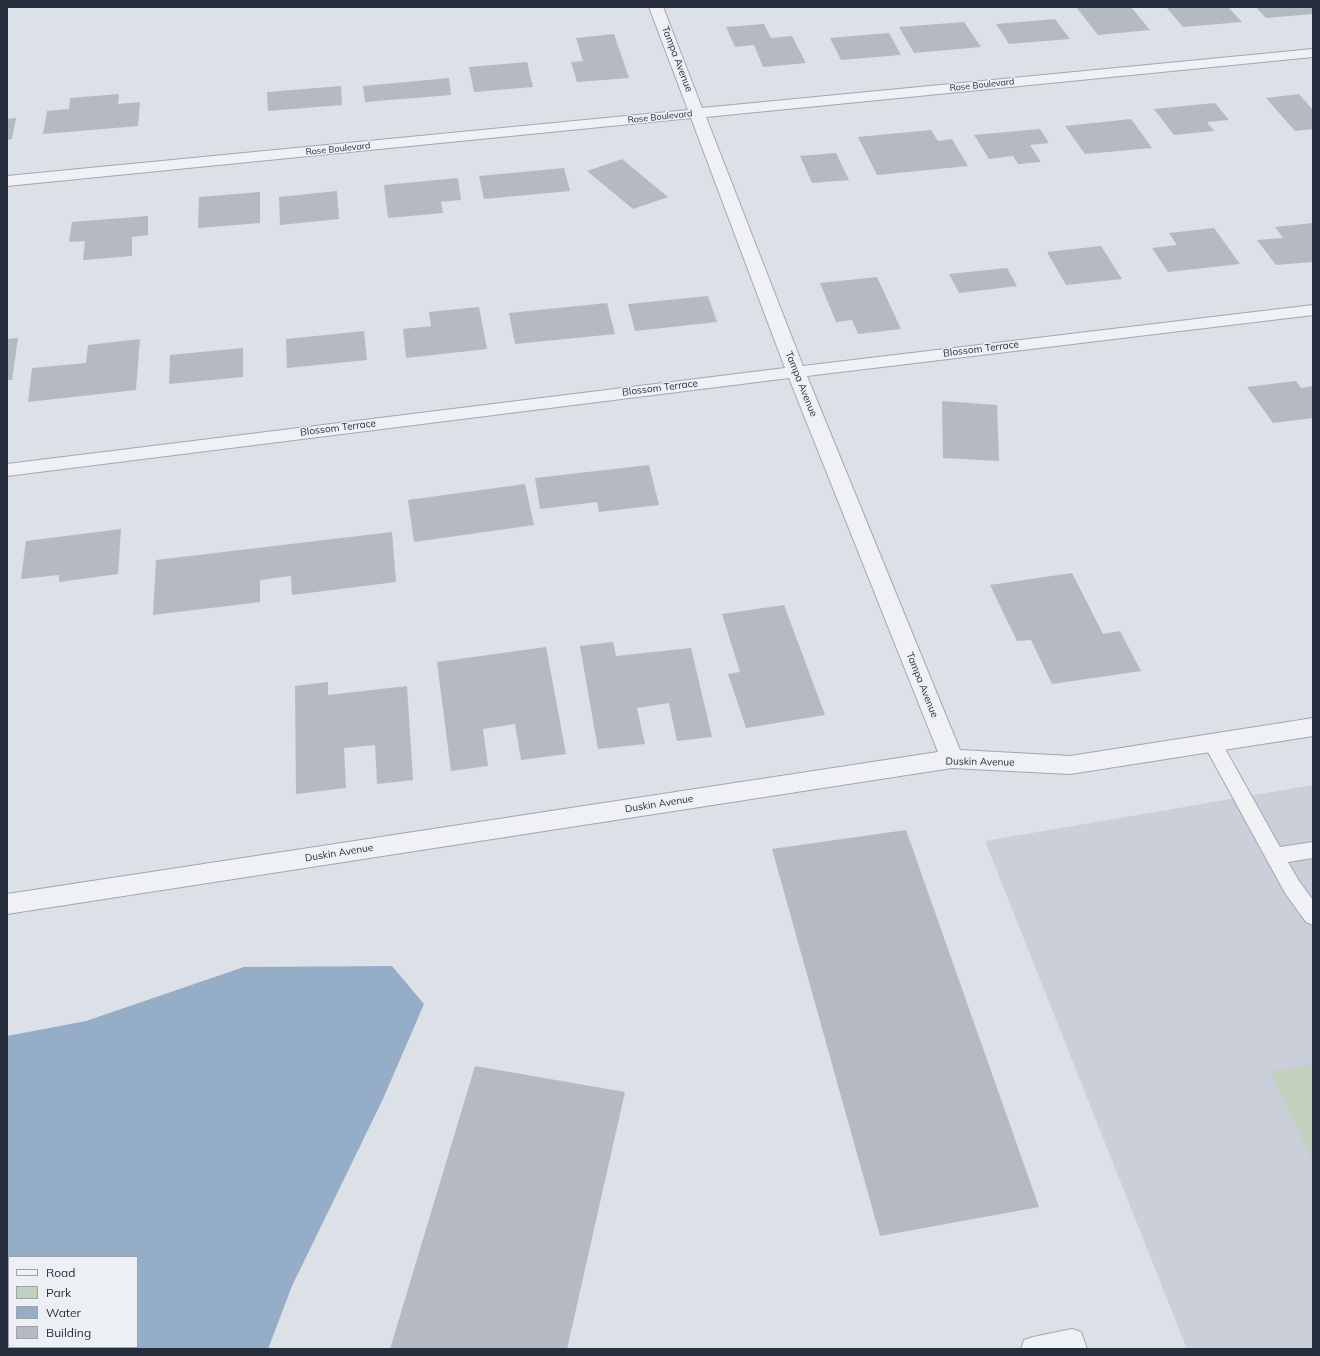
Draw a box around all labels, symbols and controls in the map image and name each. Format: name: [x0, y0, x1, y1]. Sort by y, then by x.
street label: Tampa Avenue: [659, 24, 695, 94]
street label: Rose Boulevard: [949, 76, 1015, 94]
street label: Rose Boulevard: [627, 108, 693, 126]
street label: Rose Boulevard: [305, 140, 371, 158]
street label: Blossom Terrace: [942, 338, 1020, 360]
street label: Tampa Avenue: [782, 350, 820, 418]
street label: Blossom Terrace: [621, 377, 699, 399]
street label: Blossom Terrace: [299, 417, 377, 439]
street label: Tampa Avenue: [903, 651, 941, 719]
street label: Duskin Avenue: [945, 755, 1015, 769]
street label: Duskin Avenue: [624, 793, 694, 815]
street label: Duskin Avenue: [304, 842, 374, 864]
legend: [8, 1256, 138, 1348]
text: Road: [46, 1265, 75, 1280]
text: Park: [46, 1285, 71, 1300]
text: Water: [46, 1305, 81, 1320]
text: Building: [46, 1325, 91, 1340]

